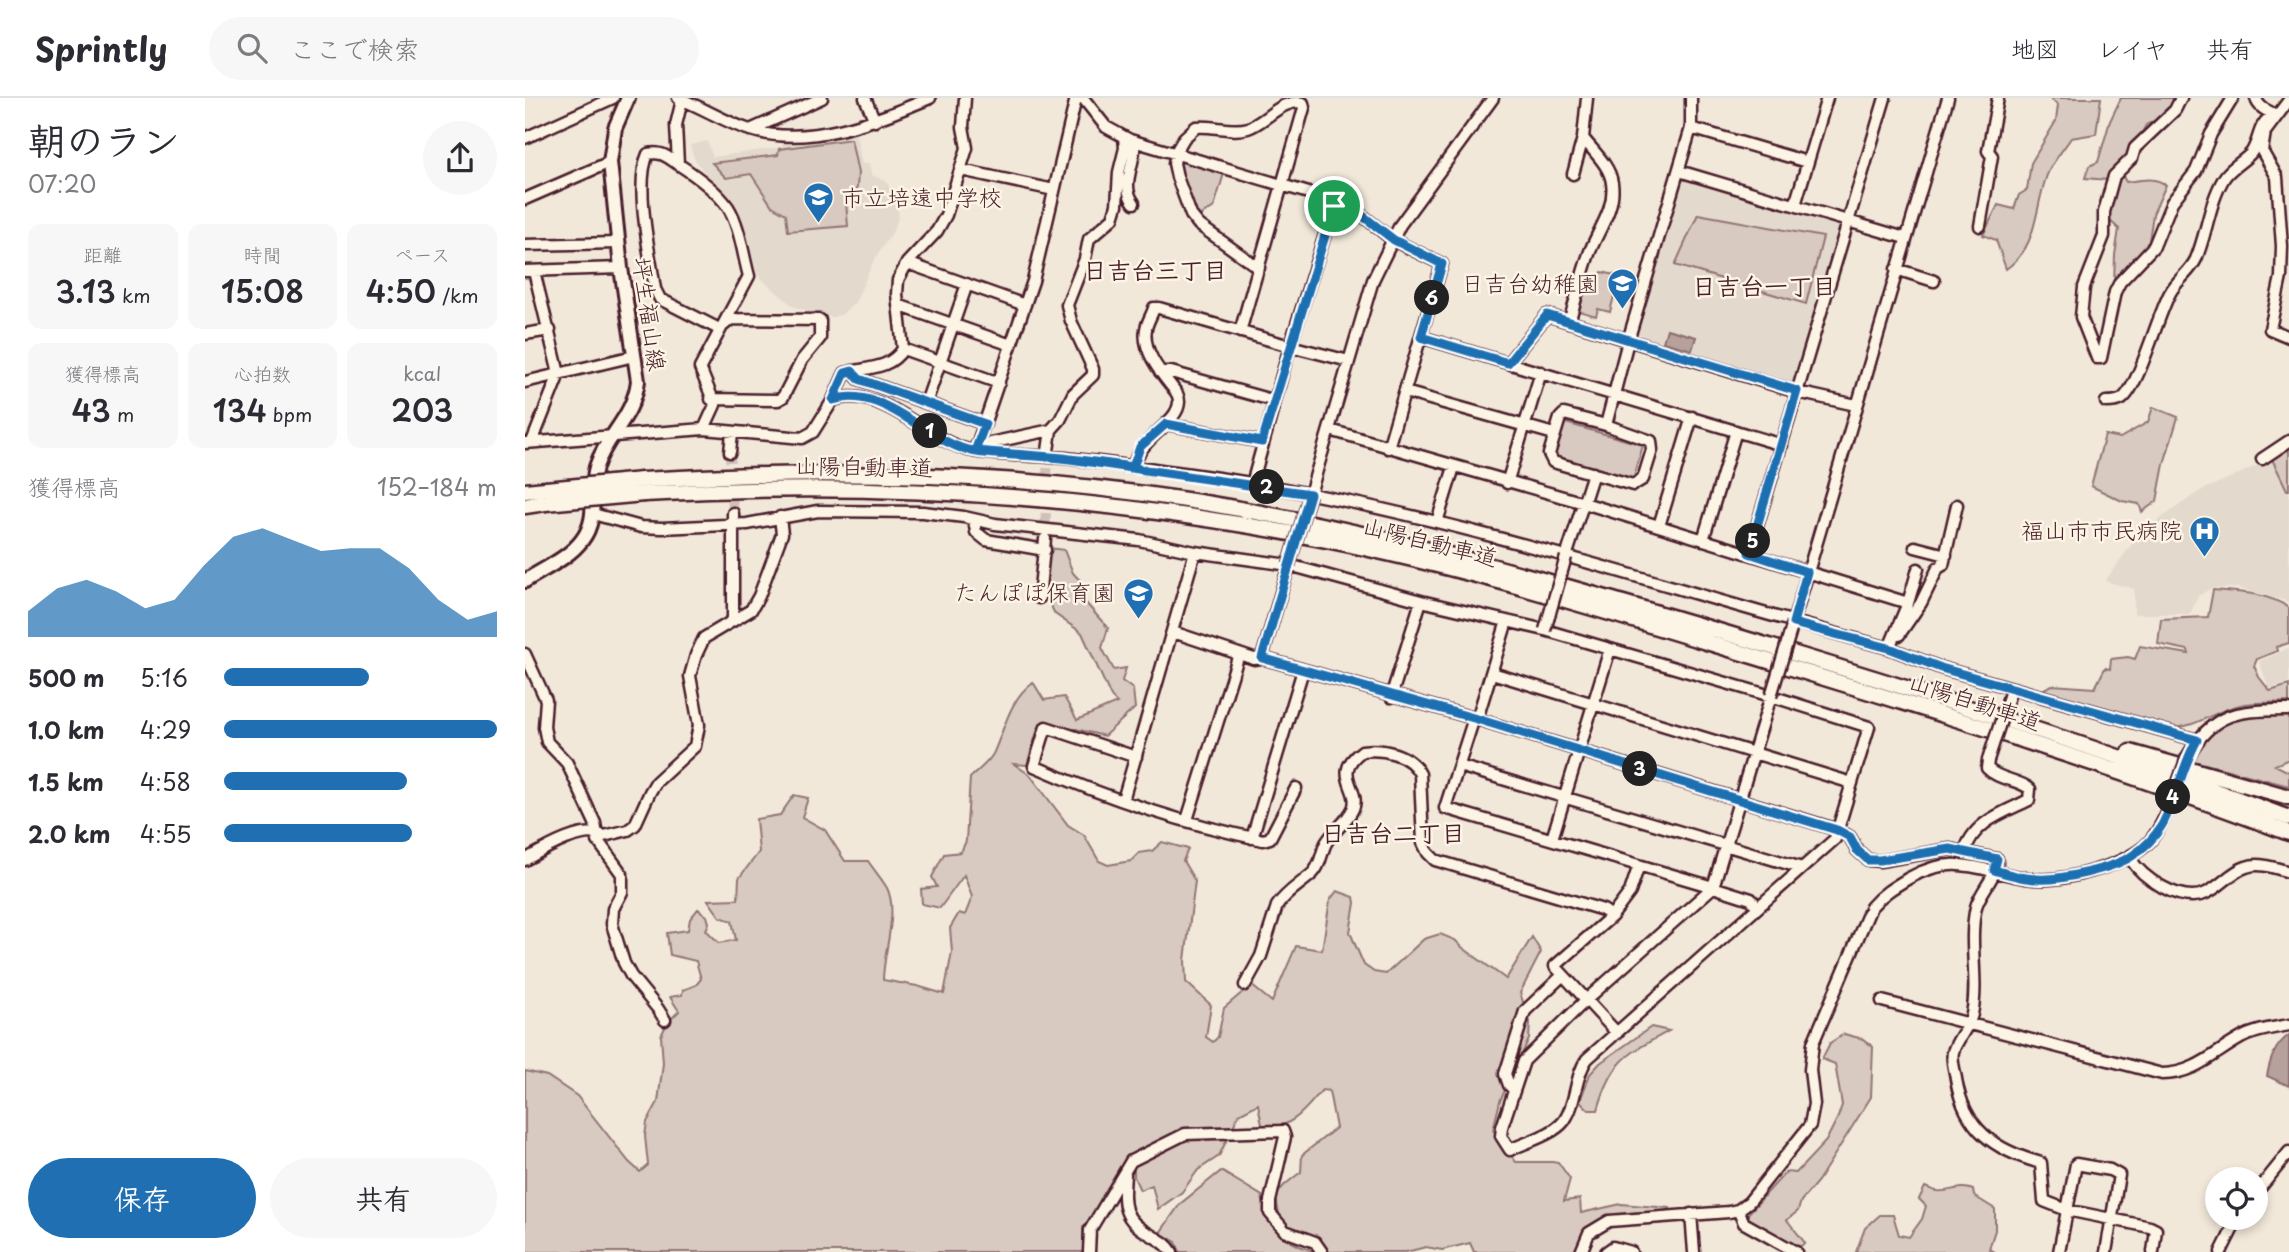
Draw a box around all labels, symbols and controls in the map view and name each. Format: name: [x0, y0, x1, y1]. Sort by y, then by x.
search box: [209, 17, 699, 80]
text: Sprintly: [35, 23, 167, 73]
icon: search: [233, 29, 271, 67]
text: ここで検索: [289, 29, 419, 68]
text: 地図: [2011, 30, 2059, 66]
text: レイヤ: [2097, 30, 2168, 66]
text: 共有: [2206, 30, 2254, 66]
text: 朝のラン: [28, 111, 180, 168]
button: share: [423, 121, 497, 195]
text: 07:20: [28, 166, 96, 201]
pin: [1304, 176, 1364, 236]
place label: 市立培遠中学校: [841, 179, 1002, 214]
school or university icon: 市立培遠中学校: [801, 181, 835, 225]
icon: arrive: [1315, 187, 1353, 225]
text: 距離: [84, 240, 122, 268]
text: 時間: [243, 240, 282, 268]
text: ペース: [394, 240, 450, 268]
district label: 日吉台三丁目: [1083, 251, 1227, 287]
street label: 坪生福山線: [625, 254, 676, 373]
place label: 日吉台幼稚園: [1461, 265, 1599, 300]
school or university icon: 日吉台幼稚園: [1605, 267, 1639, 311]
district label: 日吉台一丁目: [1692, 267, 1836, 303]
text: 3.13: [55, 268, 116, 313]
text: 15:08: [221, 268, 304, 313]
text: 4:50: [366, 268, 436, 313]
pin: 6: [1415, 280, 1450, 316]
text: km: [116, 281, 151, 309]
text: /km: [436, 281, 479, 309]
text: 6: [1425, 283, 1438, 311]
text: 獲得標高: [65, 359, 141, 387]
text: 心拍数: [234, 359, 291, 387]
text: kcal: [403, 359, 441, 387]
text: 43: [71, 387, 111, 432]
text: 134: [213, 387, 267, 432]
text: 203: [391, 387, 453, 432]
text: m: [111, 400, 134, 428]
text: bpm: [267, 400, 312, 428]
pin: 1: [913, 414, 947, 448]
text: 1: [925, 416, 934, 444]
street label: 山陽自動車道: [795, 447, 933, 484]
text: 獲得標高: [28, 469, 120, 504]
text: 152–184 m: [377, 469, 497, 504]
pin: 2: [1249, 470, 1285, 504]
text: 2: [1260, 472, 1273, 500]
street label: 山陽自動車道: [1359, 507, 1502, 574]
place label: 福山市市民病院: [2021, 512, 2182, 547]
hospital icon: 福山市市民病院: [2188, 514, 2222, 558]
pin: 5: [1735, 524, 1771, 558]
text: 5: [1746, 526, 1759, 554]
place label: たんぽぽ保育園: [954, 574, 1115, 609]
school or university icon: たんぽぽ保育園: [1121, 576, 1155, 620]
text: 500 m: [28, 660, 105, 695]
text: 5:16: [140, 660, 188, 695]
street label: 山陽自動車道: [1904, 663, 2046, 739]
text: 1.0 km: [28, 712, 105, 747]
text: 4:29: [140, 712, 191, 747]
pin: 3: [1623, 752, 1657, 786]
text: 3: [1633, 754, 1646, 782]
text: 1.5 km: [28, 764, 104, 799]
text: 4:58: [140, 764, 191, 799]
pin: 4: [2155, 780, 2191, 814]
text: 4: [2166, 782, 2179, 810]
district label: 日吉台二丁目: [1321, 814, 1465, 850]
text: 2.0 km: [28, 816, 110, 851]
text: 4:55: [140, 816, 191, 851]
button: 保存: [28, 1158, 256, 1238]
button: 共有: [270, 1158, 497, 1238]
map controls: [2205, 1167, 2268, 1230]
button: locate: [2205, 1167, 2268, 1230]

